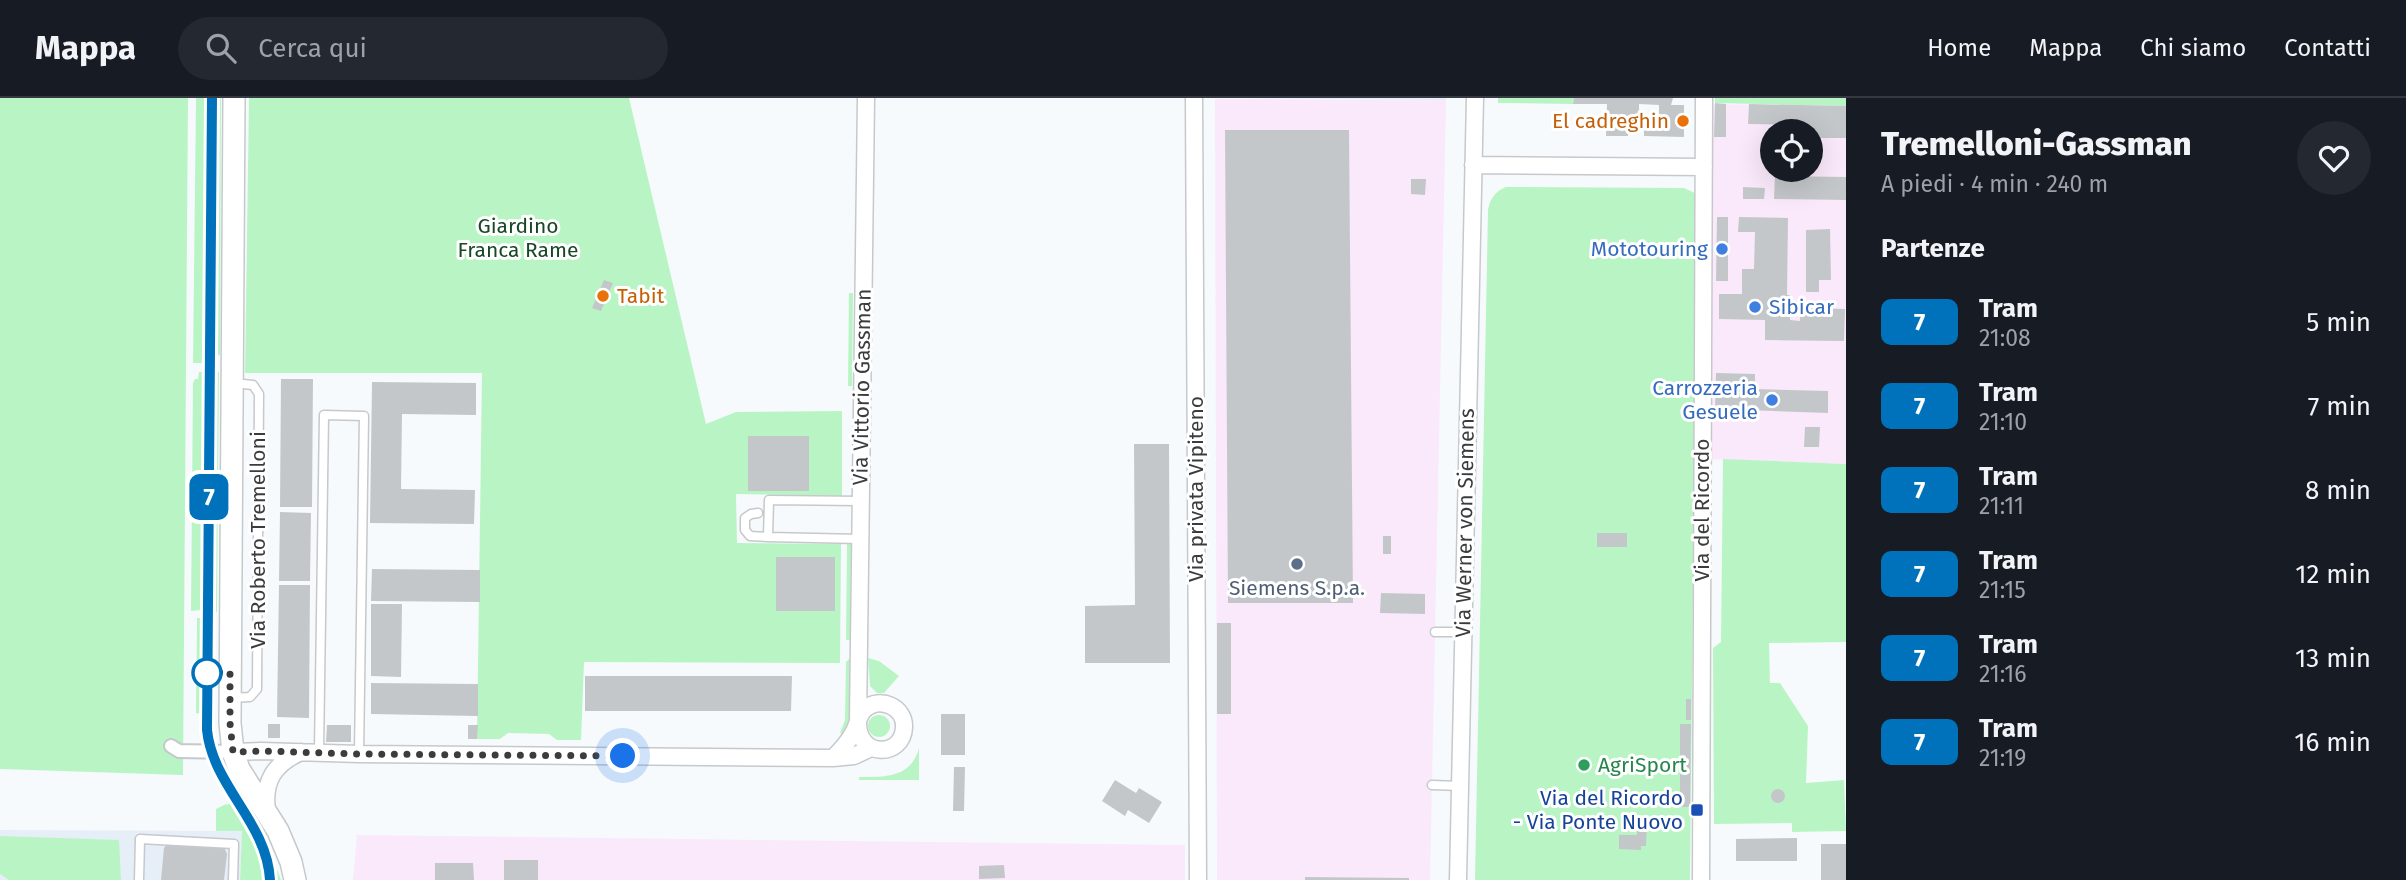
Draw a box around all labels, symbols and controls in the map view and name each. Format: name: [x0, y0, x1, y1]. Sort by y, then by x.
search box: [178, 17, 668, 80]
text: Mappa: [35, 28, 136, 68]
icon: search: [202, 29, 240, 67]
text: Cerca qui: [258, 33, 367, 64]
text: Home: [1927, 34, 1991, 62]
text: Mappa: [2029, 34, 2102, 62]
text: Chi siamo: [2140, 34, 2246, 62]
text: Contatti: [2284, 34, 2371, 62]
place label: El cadreghin: [1552, 108, 1669, 134]
marker: El cadreghin: [1675, 113, 1691, 129]
map controls: [1760, 119, 1823, 182]
button: locate: [1760, 119, 1823, 182]
button: heart: [2297, 121, 2371, 195]
text: Tremelloni-Gassman: [1881, 124, 2192, 164]
text: A piedi · 4 min · 240 m: [1881, 170, 2108, 198]
park label: Giardino Franca Rame: [458, 213, 578, 263]
text: Partenze: [1881, 233, 1985, 264]
place label: Mototouring: [1591, 236, 1708, 262]
marker: Mototouring: [1714, 241, 1730, 257]
place label: Tabit: [617, 283, 665, 309]
marker: Tabit: [595, 288, 611, 304]
street label: Via Vittorio Gassman: [847, 288, 877, 486]
text: Tram: [1979, 293, 2038, 324]
place label: Sibicar: [1769, 294, 1834, 320]
marker: Sibicar: [1747, 299, 1763, 315]
text: 5 min: [2306, 307, 2371, 338]
text: 7: [1914, 308, 1925, 336]
text: 21:08: [1979, 324, 2031, 352]
place label: Carrozzeria Gesuele: [1652, 375, 1758, 425]
text: Tram: [1979, 377, 2038, 408]
text: 7 min: [2308, 391, 2371, 422]
marker: Carrozzeria Gesuele: [1764, 392, 1780, 408]
text: 7: [1914, 392, 1925, 420]
street label: Via privata Vipiteno: [1183, 396, 1209, 582]
street label: Via Werner von Siemens: [1450, 408, 1480, 638]
text: 21:10: [1979, 408, 2027, 436]
street label: Via Roberto Tremelloni: [245, 431, 271, 649]
street label: Via del Ricordo: [1689, 438, 1715, 582]
text: Tram: [1979, 461, 2038, 492]
line badge: 7: [186, 474, 232, 520]
text: 8 min: [2305, 475, 2371, 506]
text: 7: [1914, 476, 1925, 504]
text: 7: [203, 483, 215, 511]
text: 21:11: [1979, 492, 2024, 520]
text: Tram: [1979, 545, 2038, 576]
marker: Siemens S.p.a.: [1289, 556, 1305, 572]
text: 12 min: [2295, 559, 2371, 590]
text: 7: [1914, 560, 1925, 588]
place label: Siemens S.p.a.: [1229, 575, 1365, 601]
text: 21:15: [1979, 576, 2026, 604]
text: Tram: [1979, 629, 2038, 660]
text: 13 min: [2295, 643, 2371, 674]
text: 7: [1914, 644, 1925, 672]
unlabelled marker: [192, 658, 222, 688]
text: 21:16: [1979, 660, 2027, 688]
text: Tram: [1979, 713, 2038, 744]
text: 16 min: [2294, 727, 2371, 758]
text: 7: [1914, 728, 1925, 756]
your location: [605, 738, 640, 773]
text: 21:19: [1979, 744, 2026, 772]
place label: AgriSport: [1598, 752, 1687, 778]
marker: AgriSport: [1576, 757, 1592, 773]
place label: Via del Ricordo - Via Ponte Nuovo: [1513, 785, 1683, 835]
marker: Via del Ricordo - Via Ponte Nuovo: [1689, 802, 1705, 818]

